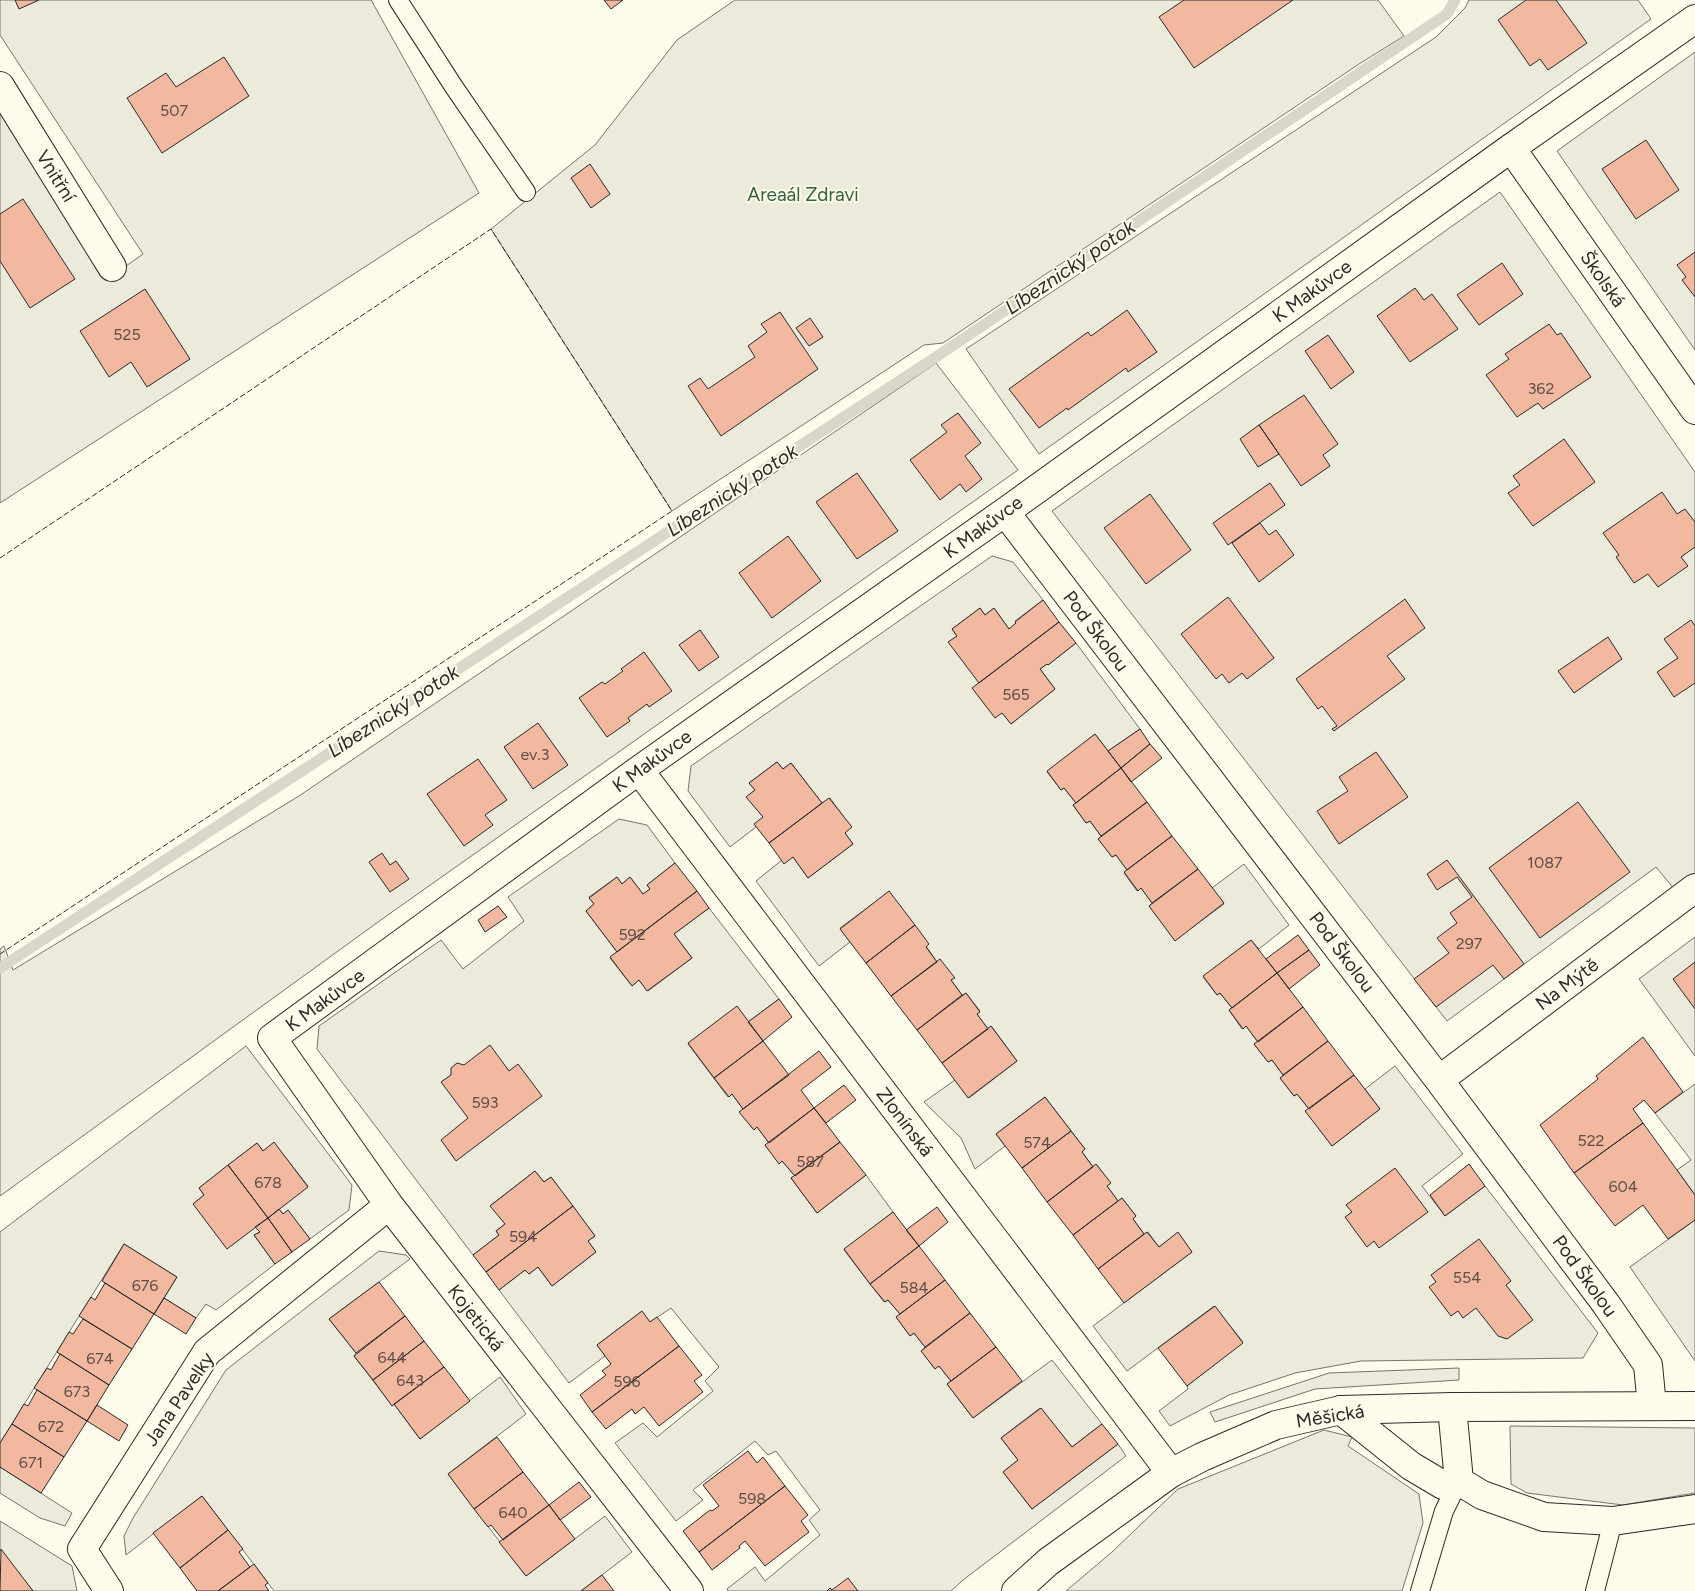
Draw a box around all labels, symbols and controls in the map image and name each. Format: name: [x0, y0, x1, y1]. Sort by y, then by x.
house number: 507: [160, 101, 188, 120]
street label: Vnitřní: [31, 146, 82, 207]
park label: Areaál Zdravi: [747, 183, 859, 206]
water label: Líbeznický potok: [1000, 214, 1141, 319]
street label: Školská: [1575, 246, 1631, 312]
street label: K Makůvce: [1268, 255, 1356, 327]
house number: 525: [113, 325, 141, 344]
house number: 362: [1528, 379, 1554, 398]
water label: Líbeznický potok: [662, 438, 803, 541]
street label: K Makůvce: [939, 491, 1027, 563]
street label: Pod Školou: [1058, 586, 1134, 676]
water label: Líbeznický potok: [323, 659, 464, 762]
house number: 565: [1002, 685, 1030, 704]
street label: K Makůvce: [608, 725, 696, 797]
house number: ev.3: [521, 745, 549, 764]
house number: 1087: [1527, 853, 1563, 872]
street label: Pod Školou: [1304, 907, 1380, 997]
house number: 592: [618, 925, 646, 944]
house number: 297: [1456, 934, 1483, 953]
street label: Na Mýtě: [1531, 953, 1603, 1015]
street label: K Makůvce: [281, 964, 369, 1036]
street label: Zlonínská: [872, 1083, 938, 1161]
house number: 593: [472, 1093, 498, 1112]
house number: 522: [1577, 1131, 1605, 1150]
house number: 574: [1023, 1133, 1051, 1152]
house number: 587: [796, 1152, 824, 1171]
house number: 678: [254, 1173, 282, 1192]
house number: 604: [1608, 1177, 1638, 1196]
house number: 594: [509, 1227, 537, 1246]
street label: Pod Školou: [1548, 1231, 1622, 1321]
house number: 554: [1453, 1268, 1481, 1287]
house number: 676: [132, 1276, 158, 1295]
house number: 584: [900, 1278, 929, 1297]
street label: Kojetická: [443, 1280, 509, 1356]
street label: Jana Pavelky: [139, 1348, 219, 1450]
house number: 644: [378, 1348, 407, 1367]
house number: 674: [86, 1349, 114, 1368]
house number: 643: [396, 1371, 424, 1390]
house number: 596: [613, 1372, 641, 1391]
house number: 673: [64, 1382, 90, 1401]
street label: Měšická: [1294, 1399, 1366, 1433]
house number: 672: [38, 1417, 64, 1436]
house number: 671: [19, 1453, 43, 1472]
house number: 598: [738, 1489, 766, 1508]
house number: 640: [498, 1503, 528, 1522]

